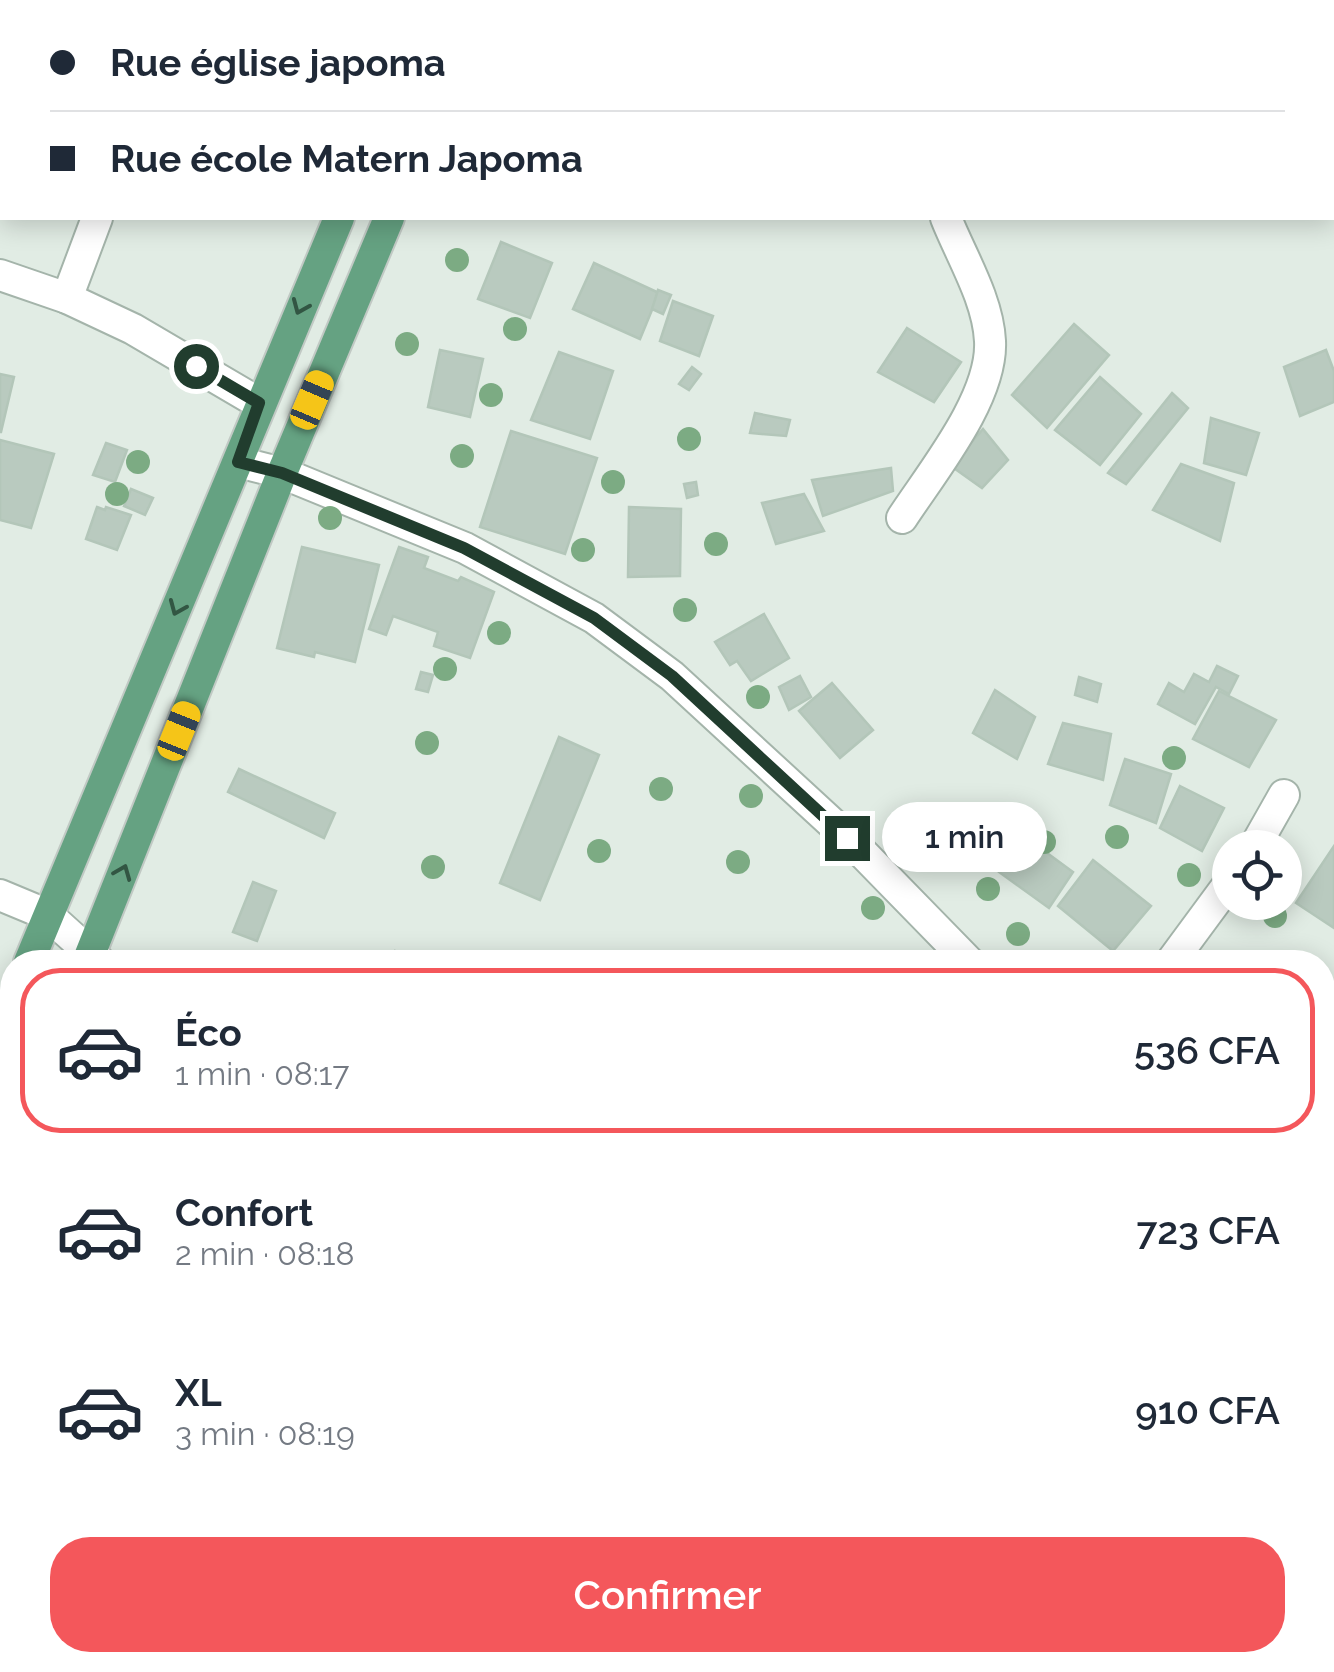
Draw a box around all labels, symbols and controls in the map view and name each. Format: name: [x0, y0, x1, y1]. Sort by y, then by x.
text: Rue église japoma: [110, 40, 446, 85]
text: Rue école Matern Japoma: [110, 136, 583, 181]
one-way arrow: [292, 297, 312, 315]
route start: [174, 344, 219, 389]
car: [286, 367, 338, 433]
one-way arrow: [169, 597, 189, 615]
car: [154, 698, 204, 764]
callout: 1 min: [882, 803, 1047, 873]
route end: [825, 816, 870, 861]
text: 1 min: [925, 818, 1004, 855]
map controls: [1212, 830, 1302, 920]
button: locate: [1212, 830, 1302, 920]
one-way arrow: [112, 864, 132, 882]
icon: car: [55, 1006, 145, 1096]
text: Éco: [175, 1010, 242, 1055]
text: 536 CFA: [1134, 1028, 1280, 1073]
text: 1 min · 08:17: [175, 1055, 350, 1092]
icon: car: [55, 1186, 145, 1276]
text: Confort: [175, 1190, 313, 1235]
text: 723 CFA: [1136, 1208, 1280, 1253]
text: 2 min · 08:18: [175, 1235, 355, 1272]
icon: car: [55, 1366, 145, 1456]
text: XL: [175, 1370, 222, 1415]
text: 910 CFA: [1135, 1388, 1280, 1433]
text: 3 min · 08:19: [175, 1415, 355, 1452]
button: Confirmer: [50, 1537, 1285, 1652]

